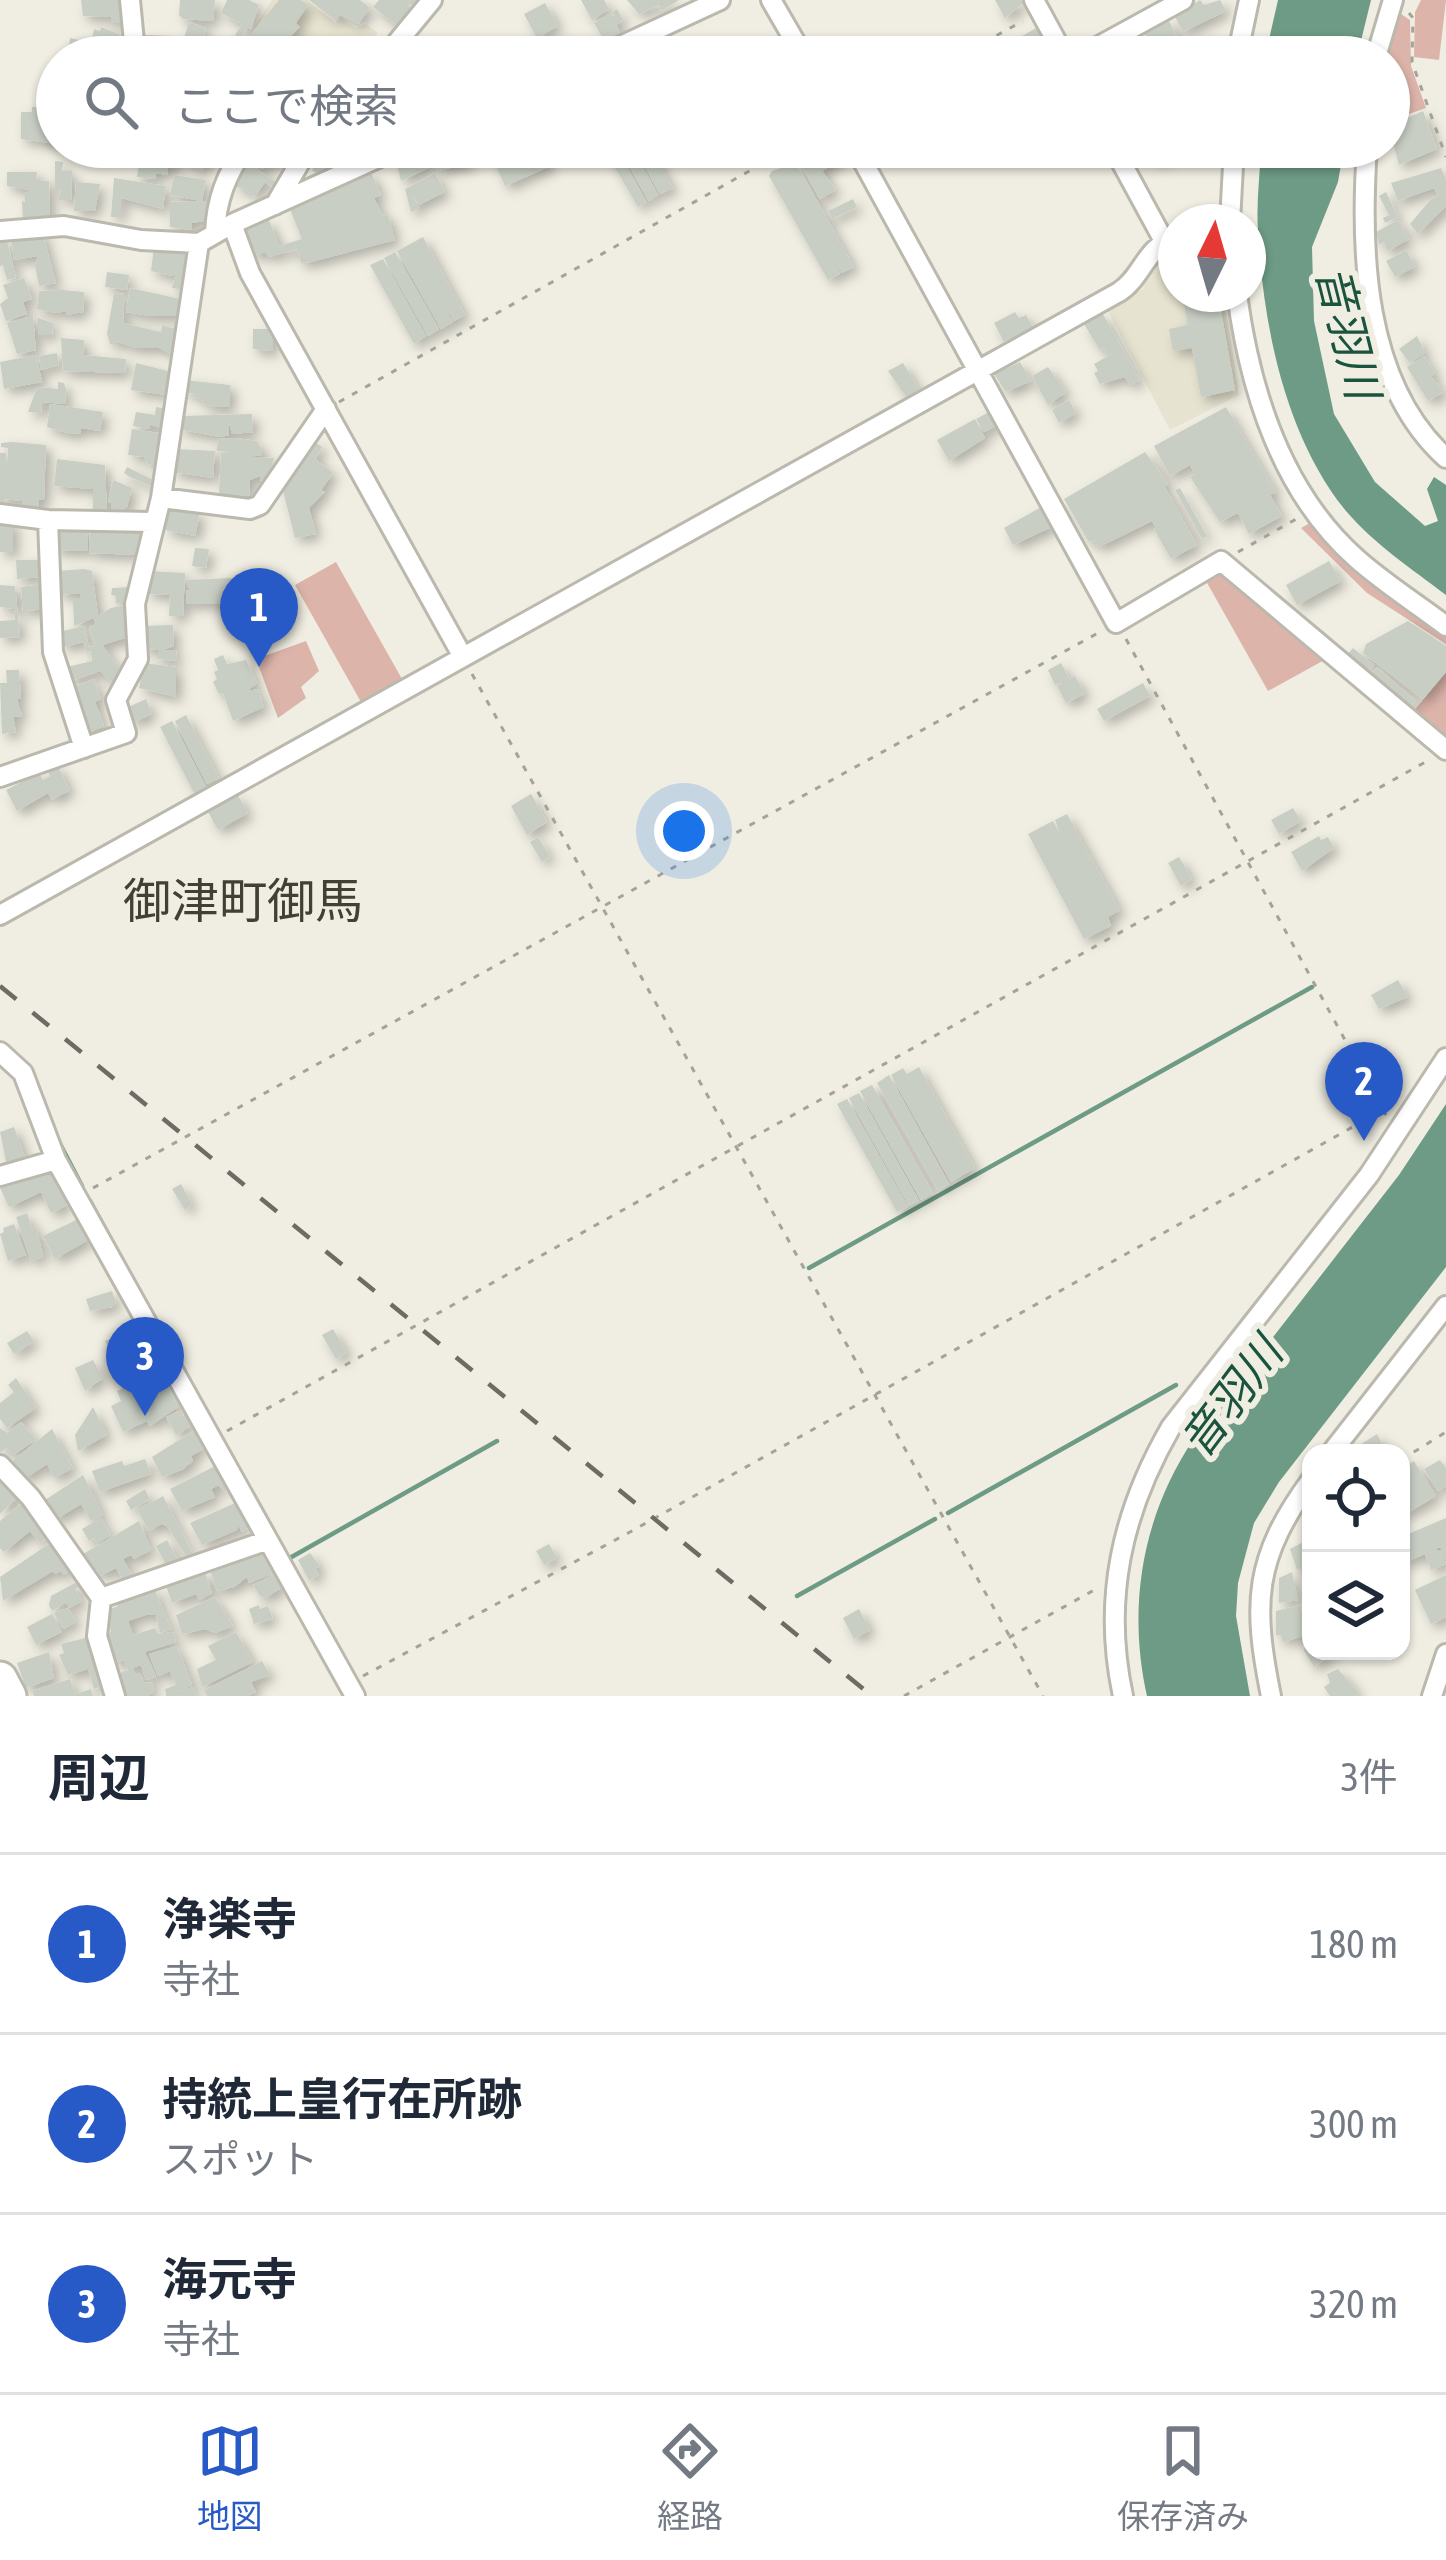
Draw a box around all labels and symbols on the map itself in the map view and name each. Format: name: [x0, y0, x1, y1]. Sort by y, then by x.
north arrow: [1158, 204, 1266, 312]
water label: 音羽川: [1306, 260, 1391, 408]
pin: 1: [220, 568, 298, 667]
your location: [654, 801, 714, 861]
district label: 御津町御馬: [123, 873, 363, 928]
pin: 2: [1325, 1042, 1403, 1141]
pin: 3: [106, 1317, 184, 1416]
water label: 音羽川: [1170, 1324, 1295, 1467]

